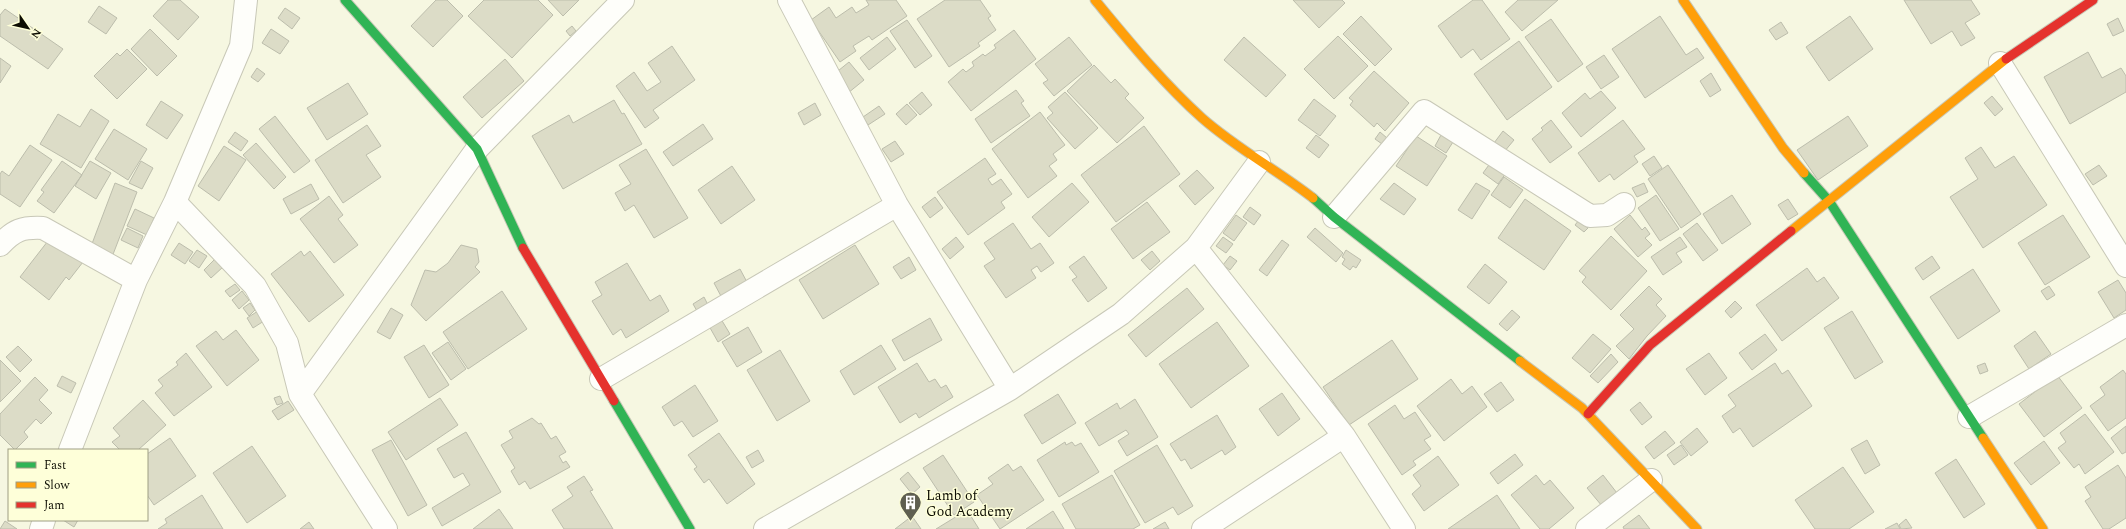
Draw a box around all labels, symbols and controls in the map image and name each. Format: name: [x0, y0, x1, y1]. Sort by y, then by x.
north arrow: [8, 8, 48, 48]
text: N: [26, 25, 45, 42]
legend: [8, 449, 148, 521]
text: Fast: [44, 456, 66, 475]
text: Slow: [44, 476, 70, 495]
place label: Lamb of God Academy: [926, 485, 1014, 522]
building icon: Lamb of God Academy: [897, 490, 923, 523]
text: Jam: [44, 496, 65, 515]

